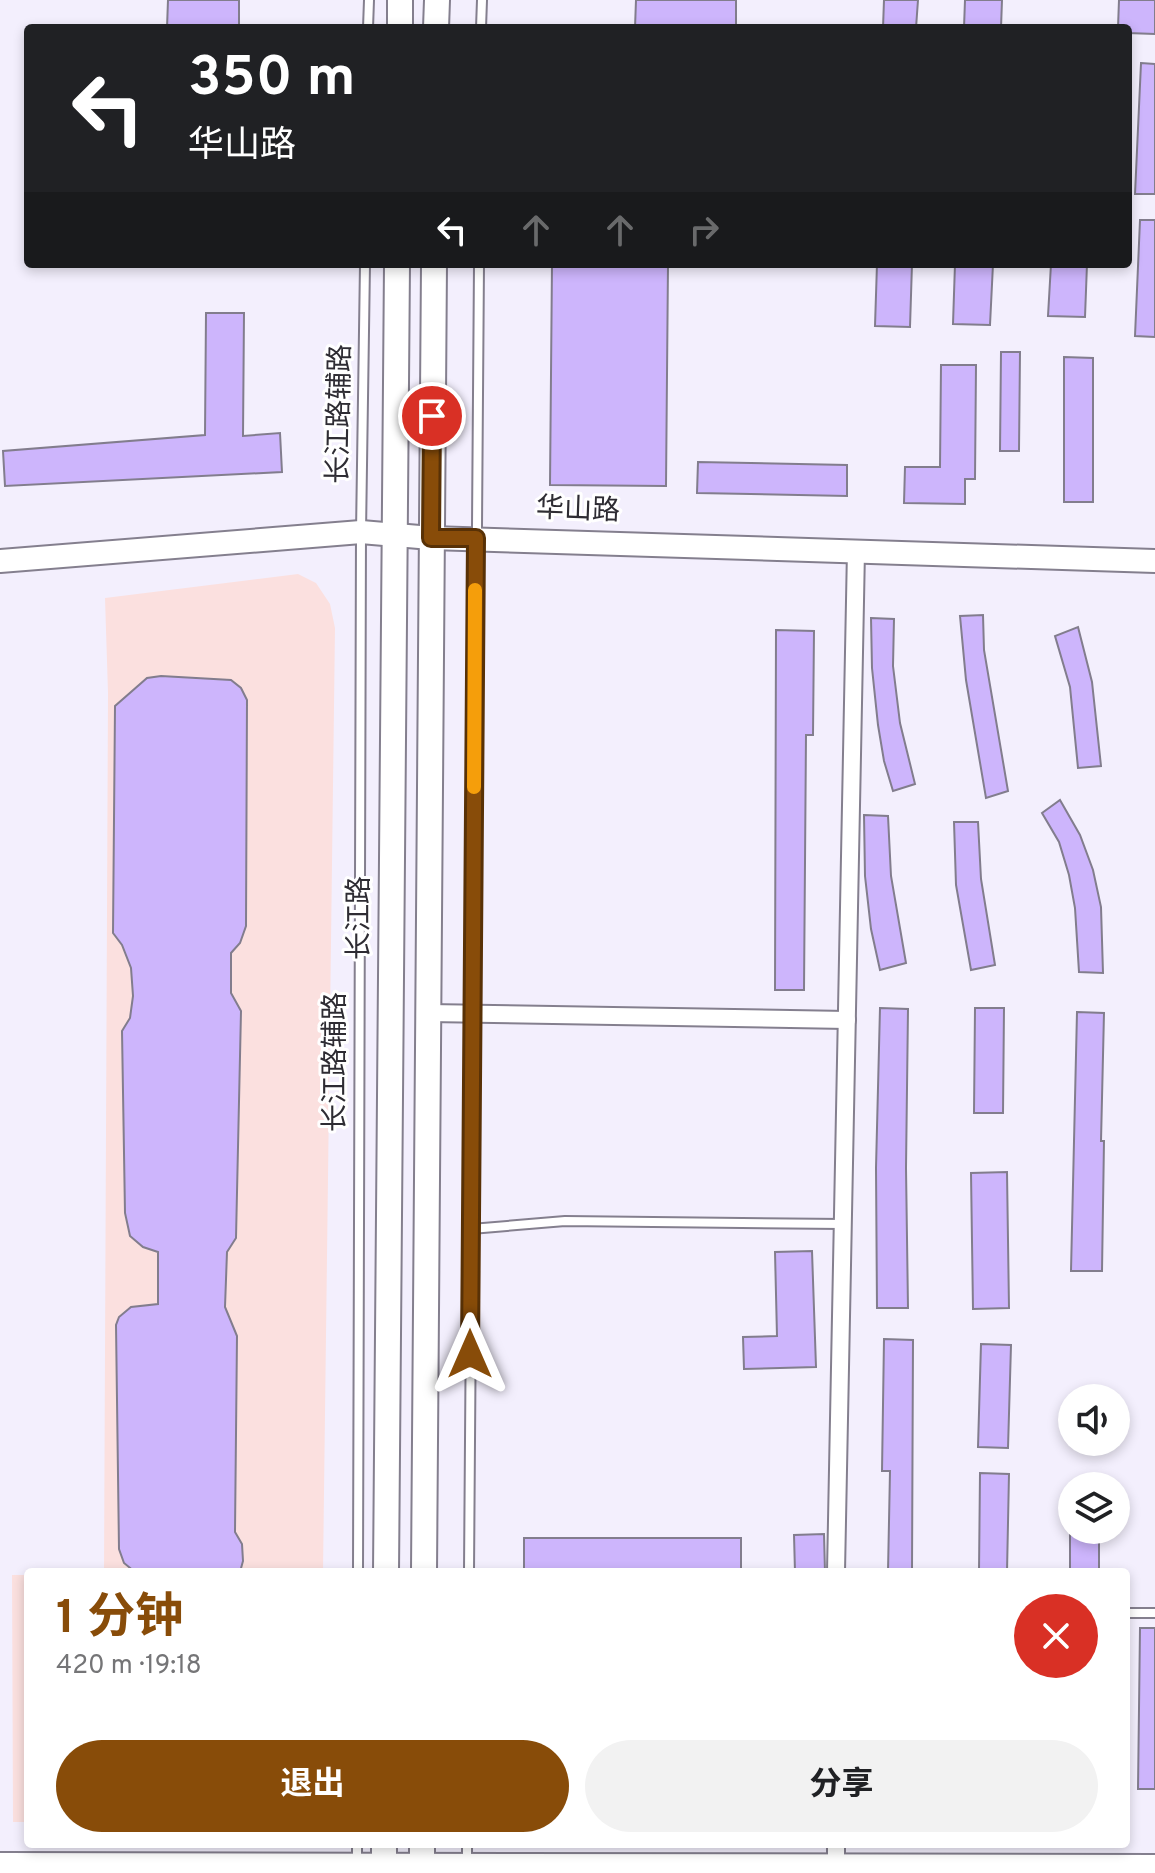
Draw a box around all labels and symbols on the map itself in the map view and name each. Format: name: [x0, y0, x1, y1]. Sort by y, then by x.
street label: 长江路辅路: [322, 344, 360, 484]
pin: [398, 382, 466, 450]
street label: 华山路: [535, 492, 621, 530]
street label: 长江路: [343, 876, 379, 960]
street label: 长江路辅路: [319, 992, 355, 1132]
position arrow: [428, 1312, 512, 1396]

